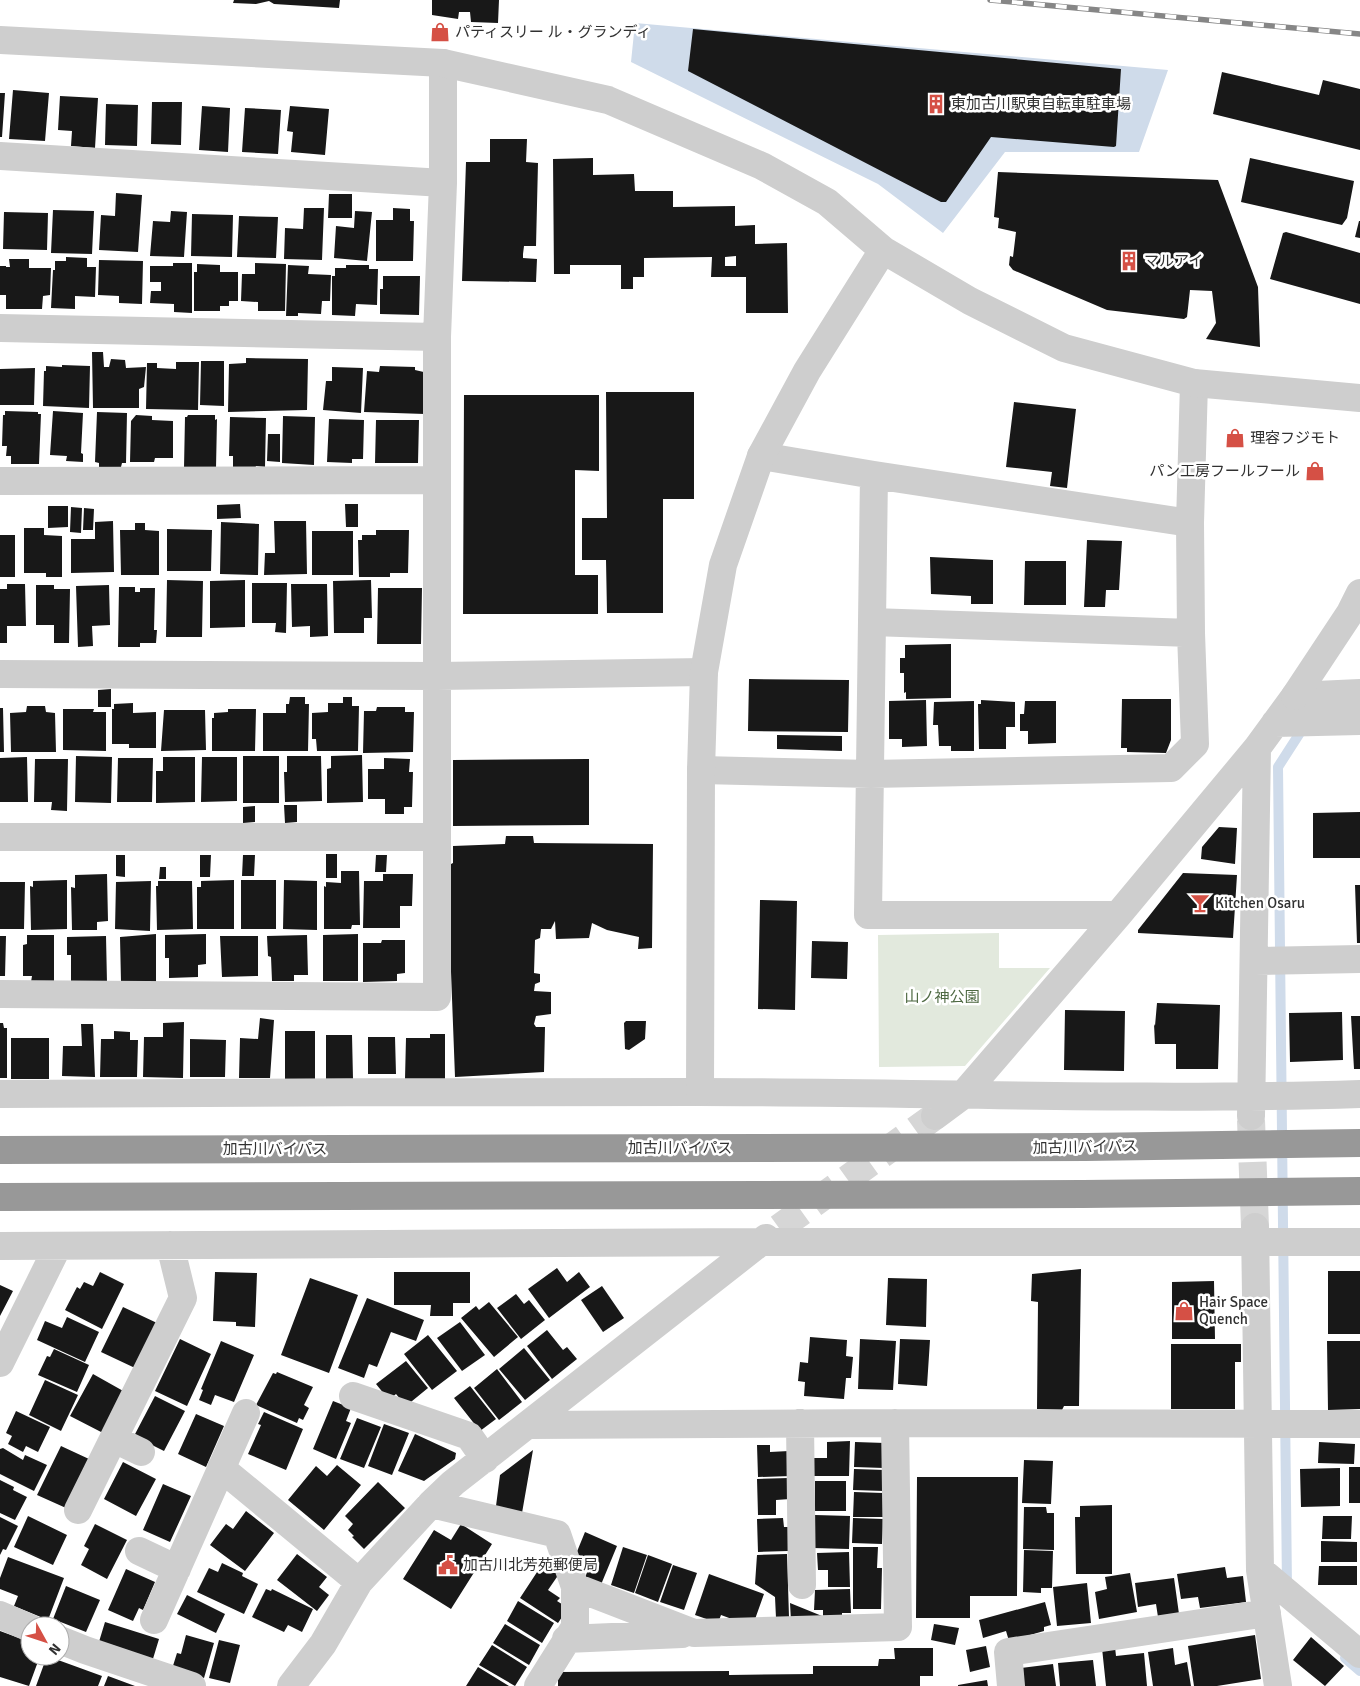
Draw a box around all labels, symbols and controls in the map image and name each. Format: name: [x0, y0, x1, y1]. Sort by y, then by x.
shop icon: パティスリー ル・グランディ: [429, 21, 451, 43]
place label: パティスリー ル・グランディ: [455, 23, 651, 41]
building icon: 東加古川駅東自転車駐車場: [925, 93, 947, 115]
place label: 東加古川駅東自転車駐車場: [951, 95, 1131, 113]
building icon: マルアイ: [1118, 250, 1140, 272]
place label: マルアイ: [1144, 252, 1203, 270]
shop icon: 理容フジモト: [1224, 427, 1246, 449]
place label: 理容フジモト: [1250, 429, 1340, 447]
shop icon: パン工房フールフール: [1304, 460, 1326, 482]
place label: パン工房フールフール: [1149, 462, 1300, 480]
bar icon: Kitchen Osaru: [1189, 892, 1211, 914]
place label: Kitchen Osaru: [1215, 894, 1305, 912]
park label: 山ノ神公園: [904, 988, 980, 1006]
street label: 加古川バイパス: [1032, 1137, 1138, 1157]
street label: 加古川バイパス: [628, 1139, 732, 1157]
street label: 加古川バイパス: [223, 1140, 327, 1158]
place label: Hair Space Quench: [1199, 1293, 1268, 1328]
shop icon: Hair Space Quench: [1173, 1300, 1195, 1322]
public building icon: 加古川北芳苑郵便局: [437, 1554, 459, 1576]
place label: 加古川北芳苑郵便局: [463, 1556, 598, 1574]
north arrow: [20, 1616, 70, 1666]
text: N: [45, 1640, 64, 1658]

